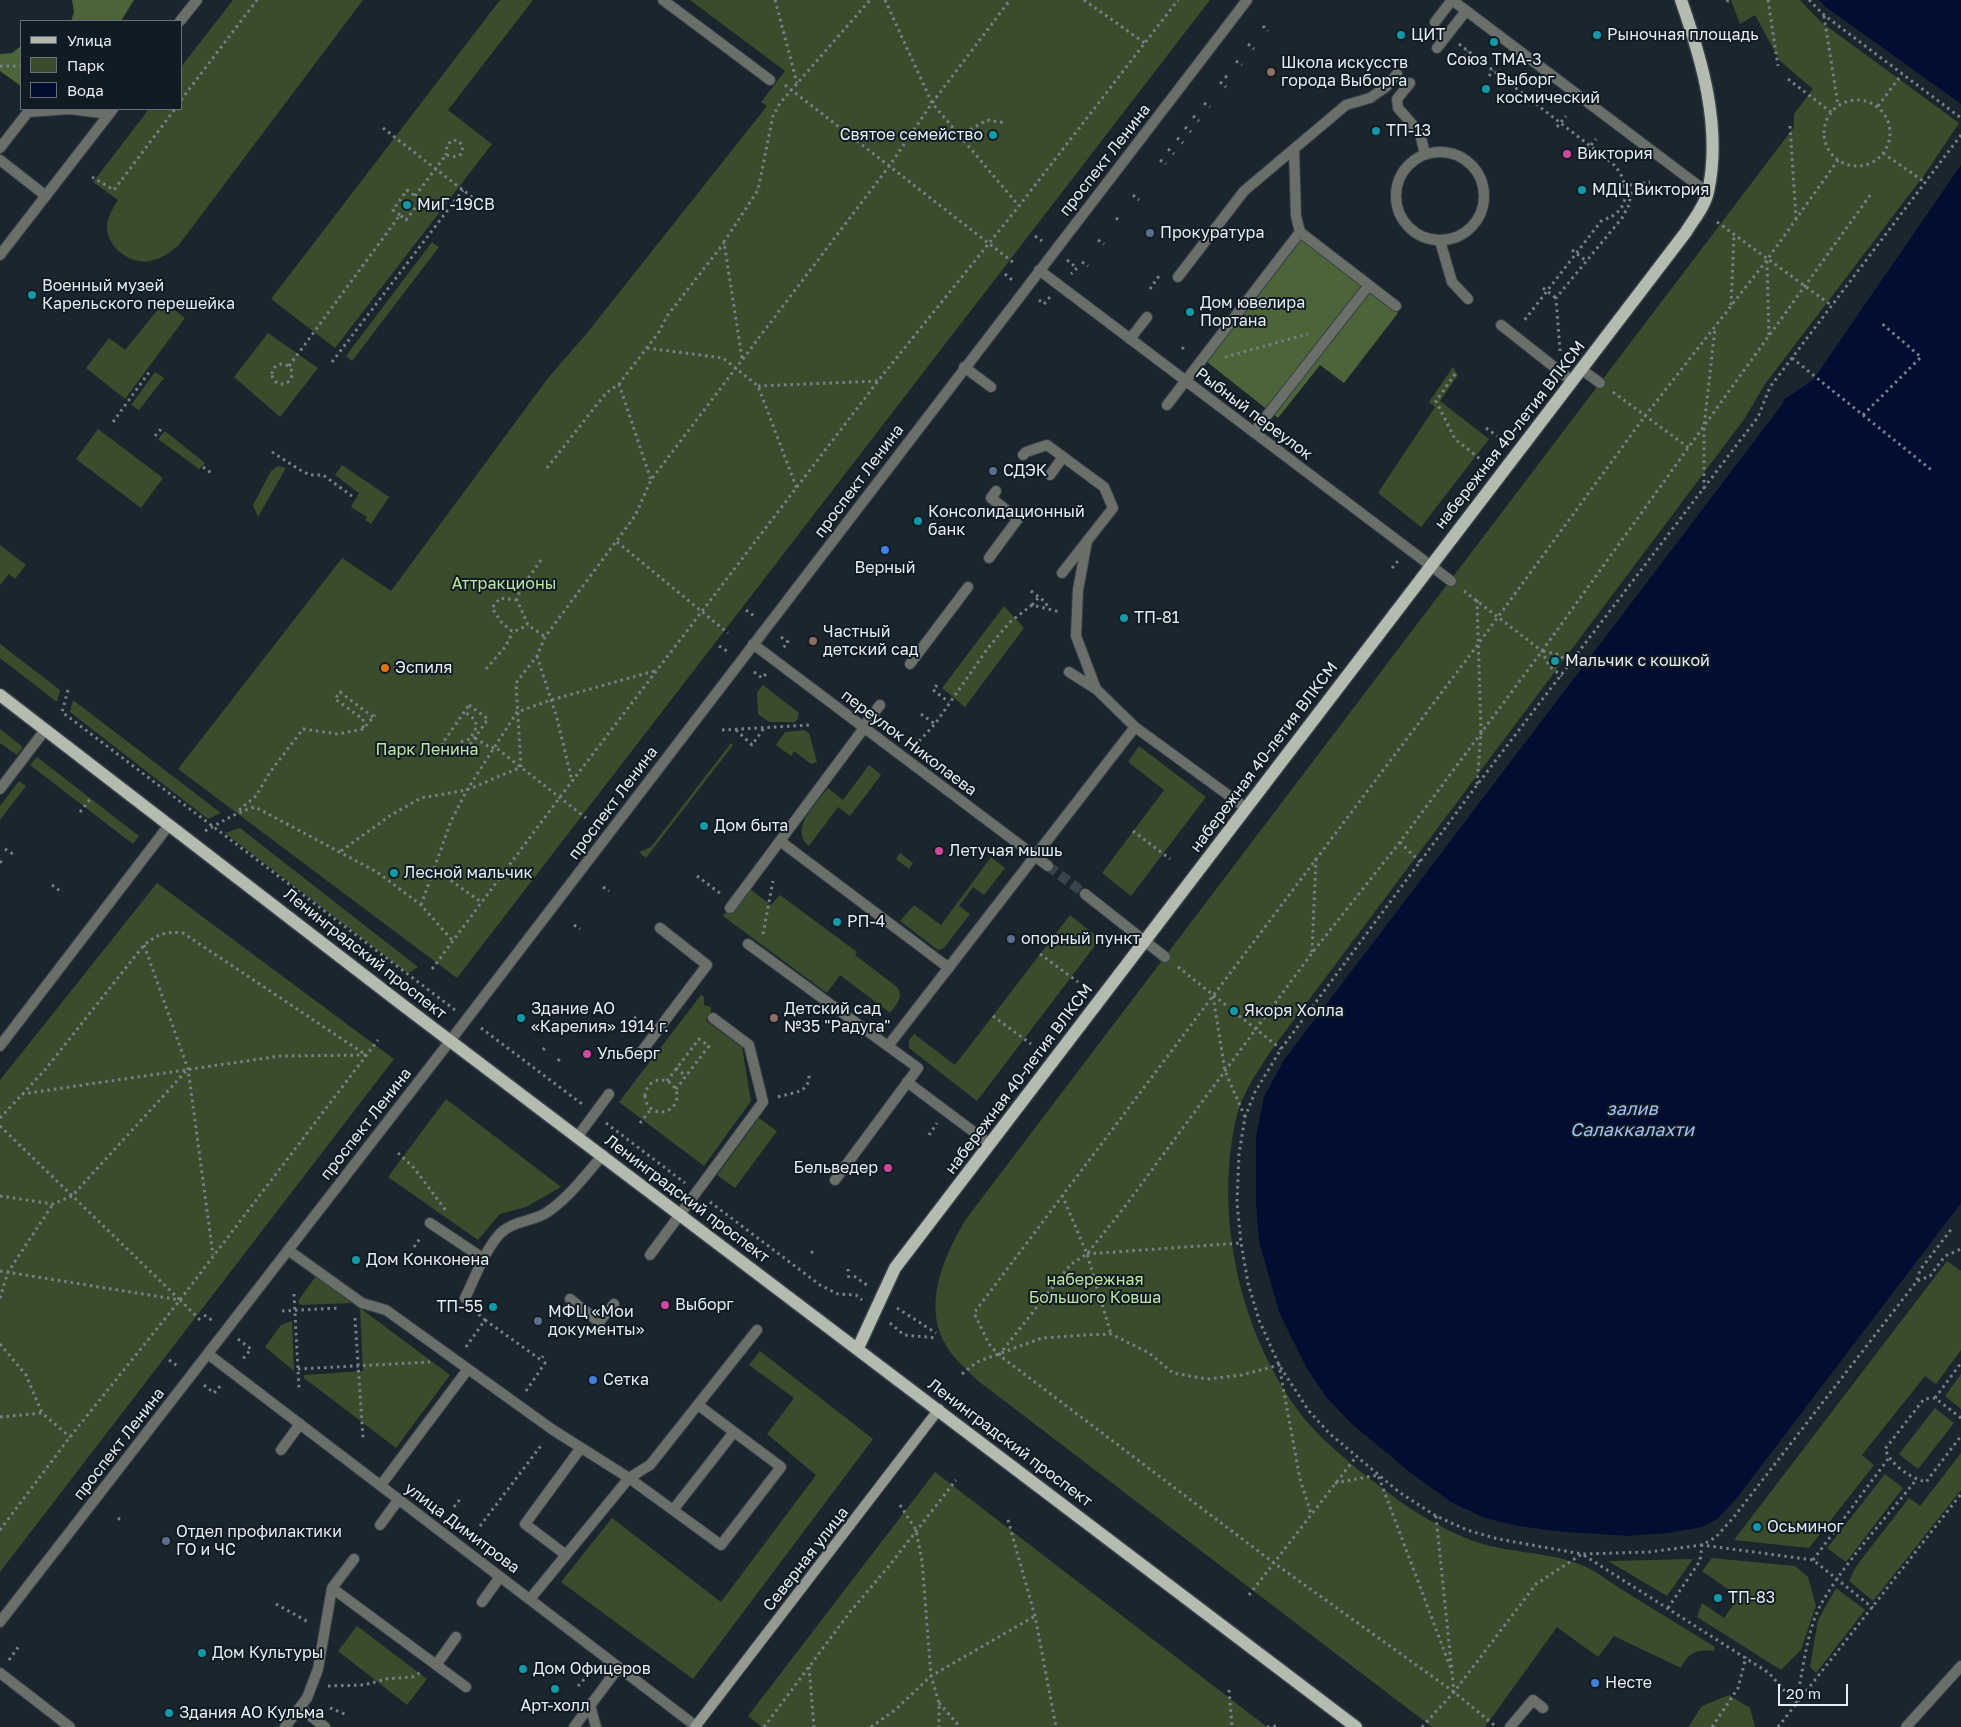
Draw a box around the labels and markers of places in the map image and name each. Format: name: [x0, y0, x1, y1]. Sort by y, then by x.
place label: ЦИТ: [1411, 25, 1445, 45]
place label: Рыночная площадь: [1607, 25, 1759, 45]
marker: ЦИТ: [1395, 29, 1407, 41]
marker: Рыночная площадь: [1591, 29, 1603, 41]
marker: Союз ТМА-3: [1488, 36, 1500, 48]
place label: Союз ТМА-3: [1446, 50, 1542, 70]
place label: Школа искусств города Выборга: [1281, 53, 1408, 91]
marker: Школа искусств города Выборга: [1265, 66, 1277, 78]
place label: Выборг космический: [1496, 70, 1600, 108]
marker: Выборг космический: [1480, 83, 1492, 95]
place label: ТП-13: [1386, 121, 1431, 141]
place label: Святое семейство: [840, 125, 983, 145]
marker: ТП-13: [1370, 125, 1382, 137]
marker: Святое семейство: [987, 129, 999, 141]
place label: Виктория: [1577, 144, 1653, 164]
marker: Виктория: [1561, 148, 1573, 160]
place label: МДЦ Виктория: [1592, 180, 1709, 200]
marker: МДЦ Виктория: [1576, 184, 1588, 196]
place label: МиГ-19СВ: [417, 195, 495, 215]
marker: МиГ-19СВ: [401, 199, 413, 211]
place label: Прокуратура: [1160, 223, 1264, 243]
marker: Прокуратура: [1144, 227, 1156, 239]
place label: Военный музей Карельского перешейка: [42, 276, 235, 314]
marker: Военный музей Карельского перешейка: [26, 289, 38, 301]
place label: Дом ювелира Портана: [1200, 293, 1305, 331]
marker: Дом ювелира Портана: [1184, 306, 1196, 318]
place label: СДЭК: [1003, 461, 1047, 481]
marker: СДЭК: [987, 465, 999, 477]
place label: Консолидационный банк: [928, 502, 1085, 540]
marker: Консолидационный банк: [912, 515, 924, 527]
marker: Верный: [879, 544, 891, 556]
place label: Верный: [854, 558, 916, 578]
place label: ТП-81: [1134, 608, 1180, 628]
marker: ТП-81: [1118, 612, 1130, 624]
place label: Частный детский сад: [823, 622, 918, 660]
marker: Частный детский сад: [807, 635, 819, 647]
place label: Мальчик с кошкой: [1565, 651, 1710, 671]
marker: Мальчик с кошкой: [1549, 655, 1561, 667]
place label: Эспиля: [395, 658, 452, 678]
marker: Эспиля: [379, 662, 391, 674]
place label: Дом быта: [714, 816, 788, 836]
marker: Дом быта: [698, 820, 710, 832]
place label: Летучая мышь: [949, 841, 1062, 861]
marker: Летучая мышь: [933, 845, 945, 857]
place label: Лесной мальчик: [404, 863, 533, 883]
marker: Лесной мальчик: [388, 867, 400, 879]
place label: РП-4: [847, 912, 885, 932]
marker: РП-4: [831, 916, 843, 928]
place label: опорный пункт: [1021, 929, 1140, 949]
marker: опорный пункт: [1005, 933, 1017, 945]
place label: Здание АО «Карелия» 1914 г.: [531, 999, 669, 1037]
place label: Детский сад №35 "Радуга": [784, 999, 891, 1037]
place label: Якоря Холла: [1244, 1001, 1344, 1021]
marker: Якоря Холла: [1228, 1005, 1240, 1017]
marker: Здание АО «Карелия» 1914 г.: [515, 1012, 527, 1024]
marker: Детский сад №35 "Радуга": [768, 1012, 780, 1024]
place label: Ульберг: [597, 1044, 660, 1064]
marker: Ульберг: [581, 1048, 593, 1060]
place label: Бельведер: [794, 1158, 878, 1178]
marker: Бельведер: [882, 1162, 894, 1174]
place label: Дом Конконена: [366, 1250, 489, 1270]
marker: Дом Конконена: [350, 1254, 362, 1266]
place label: Выборг: [675, 1295, 734, 1315]
place label: ТП-55: [436, 1297, 483, 1317]
marker: Выборг: [659, 1299, 671, 1311]
marker: ТП-55: [487, 1301, 499, 1313]
place label: МФЦ «Мои документы»: [548, 1302, 644, 1340]
marker: МФЦ «Мои документы»: [532, 1315, 544, 1327]
place label: Сетка: [603, 1370, 649, 1390]
marker: Сетка: [587, 1374, 599, 1386]
place label: Осьминог: [1767, 1517, 1844, 1537]
marker: Осьминог: [1751, 1521, 1763, 1533]
place label: Отдел профилактики ГО и ЧС: [176, 1522, 342, 1560]
marker: Отдел профилактики ГО и ЧС: [160, 1535, 172, 1547]
place label: ТП-83: [1728, 1588, 1775, 1608]
marker: ТП-83: [1712, 1592, 1724, 1604]
place label: Дом Культуры: [212, 1643, 323, 1663]
marker: Дом Культуры: [196, 1647, 208, 1659]
place label: Дом Офицеров: [533, 1659, 651, 1679]
marker: Дом Офицеров: [517, 1663, 529, 1675]
place label: Несте: [1605, 1673, 1652, 1693]
marker: Несте: [1589, 1677, 1601, 1689]
marker: Арт-холл: [549, 1683, 561, 1695]
place label: Арт-холл: [520, 1696, 590, 1716]
place label: Здания АО Кульма: [179, 1703, 324, 1723]
marker: Здания АО Кульма: [163, 1707, 175, 1719]

